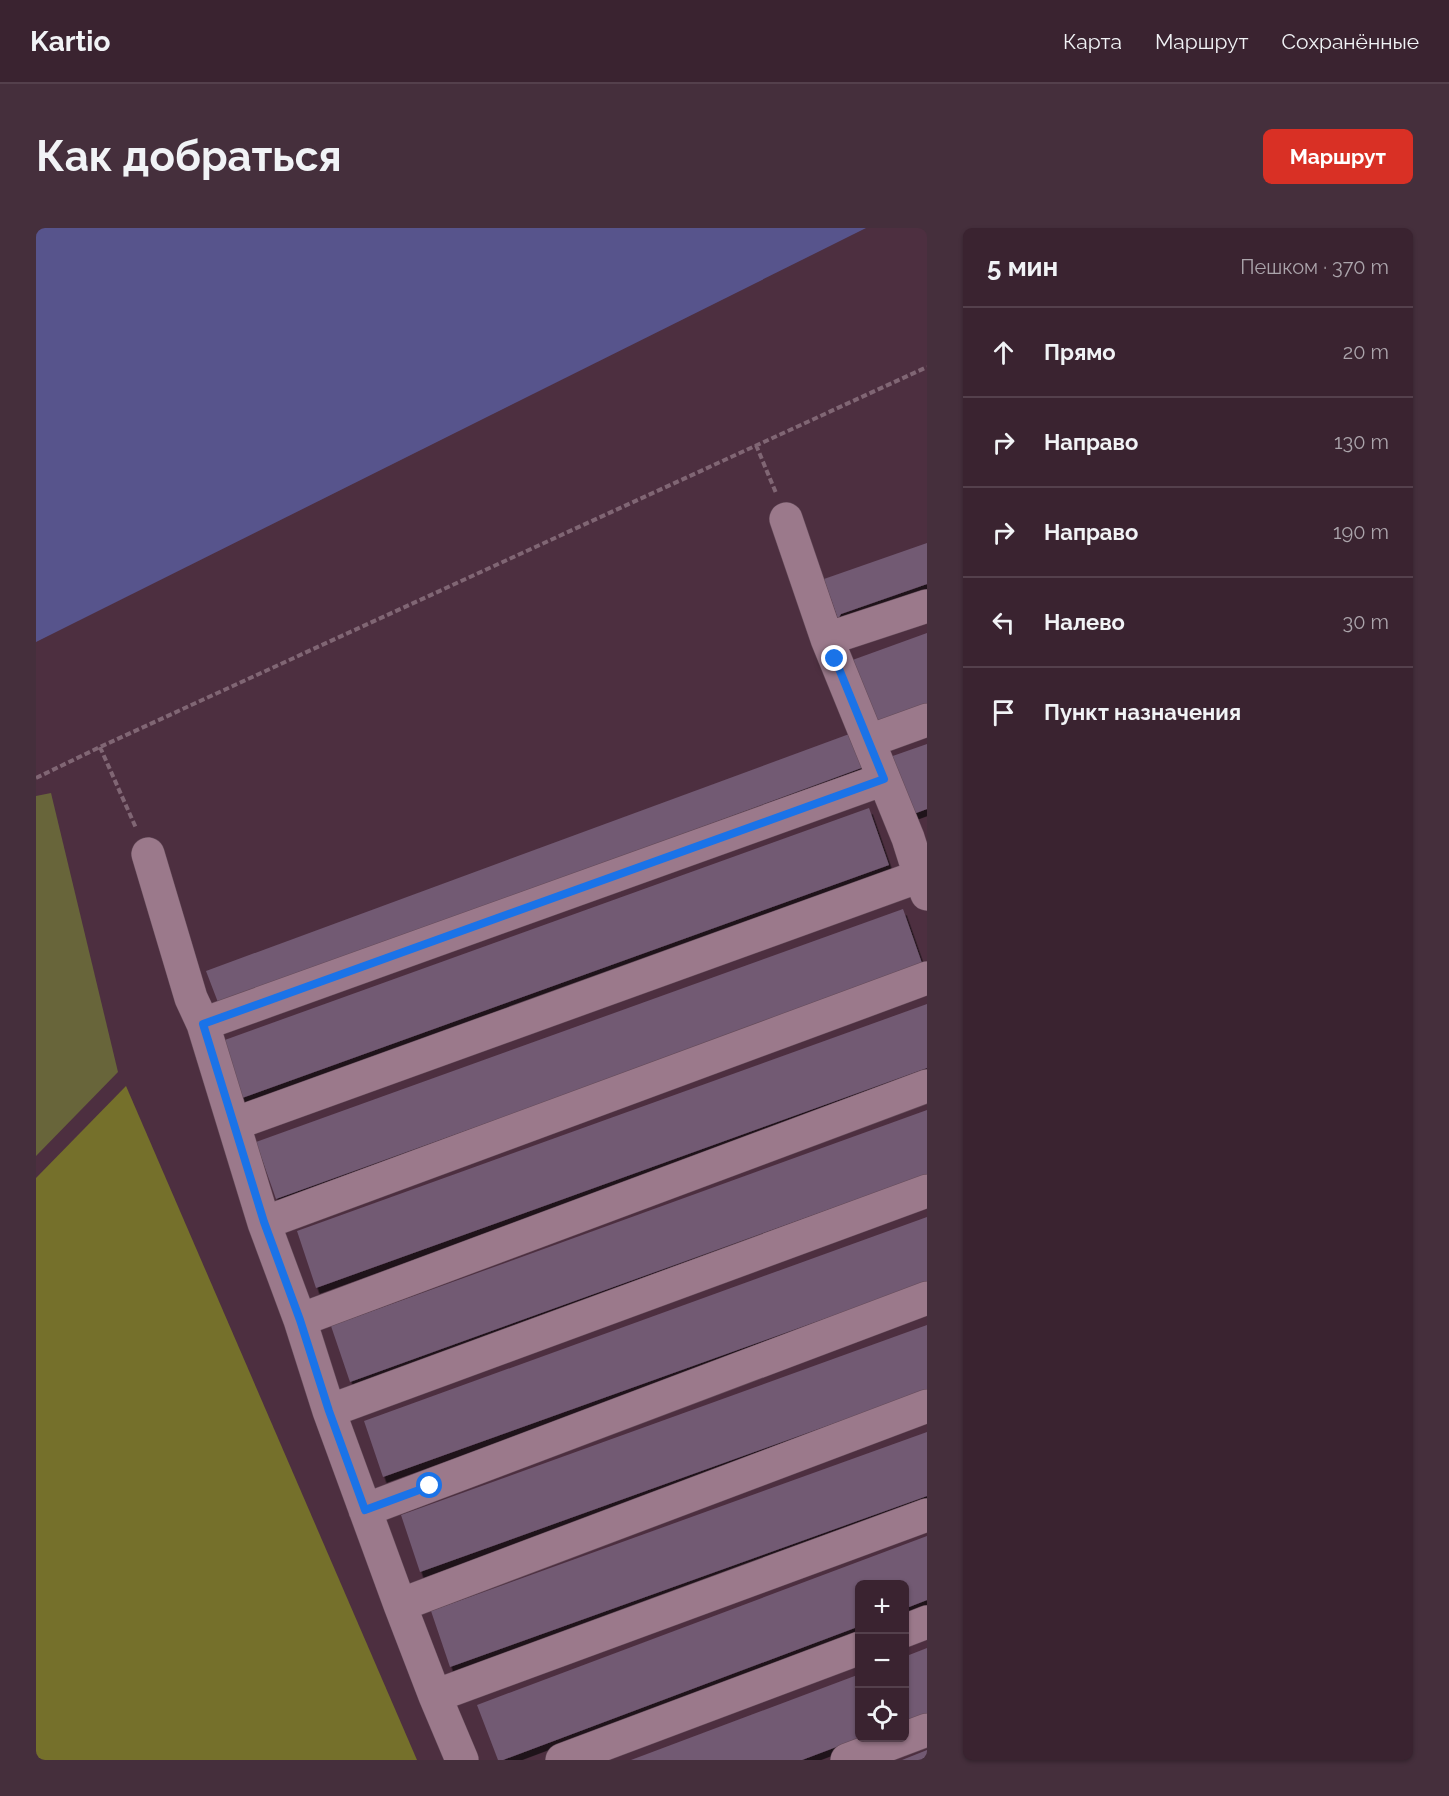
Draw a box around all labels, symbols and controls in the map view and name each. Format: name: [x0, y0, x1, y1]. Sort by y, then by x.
text: Kartio: [30, 25, 110, 58]
text: Карта: [1063, 29, 1122, 54]
text: Маршрут: [1155, 29, 1248, 54]
text: Сохранённые: [1281, 29, 1419, 54]
button: Маршрут: [1263, 129, 1413, 184]
text: Как добраться: [36, 132, 342, 181]
text: 5 мин: [987, 252, 1058, 282]
text: Пешком · 370 m: [1240, 255, 1389, 279]
icon: ahead: [987, 336, 1020, 369]
text: Прямо: [1044, 339, 1116, 365]
text: 20 m: [1343, 340, 1389, 364]
icon: right: [987, 426, 1020, 459]
text: Направо: [1044, 429, 1138, 455]
text: 130 m: [1334, 430, 1389, 454]
icon: right: [987, 516, 1020, 549]
text: Направо: [1044, 519, 1138, 545]
text: 190 m: [1333, 520, 1389, 544]
icon: left: [987, 606, 1020, 639]
text: Налево: [1044, 609, 1125, 635]
text: 30 m: [1343, 610, 1389, 634]
route end: [821, 645, 847, 671]
icon: arrive: [987, 696, 1020, 729]
text: Пункт назначения: [1044, 699, 1241, 725]
route start: [416, 1472, 442, 1498]
map controls: [855, 1580, 909, 1742]
button: +: [855, 1580, 909, 1634]
button: −: [855, 1634, 909, 1688]
button: locate: [855, 1688, 909, 1742]

